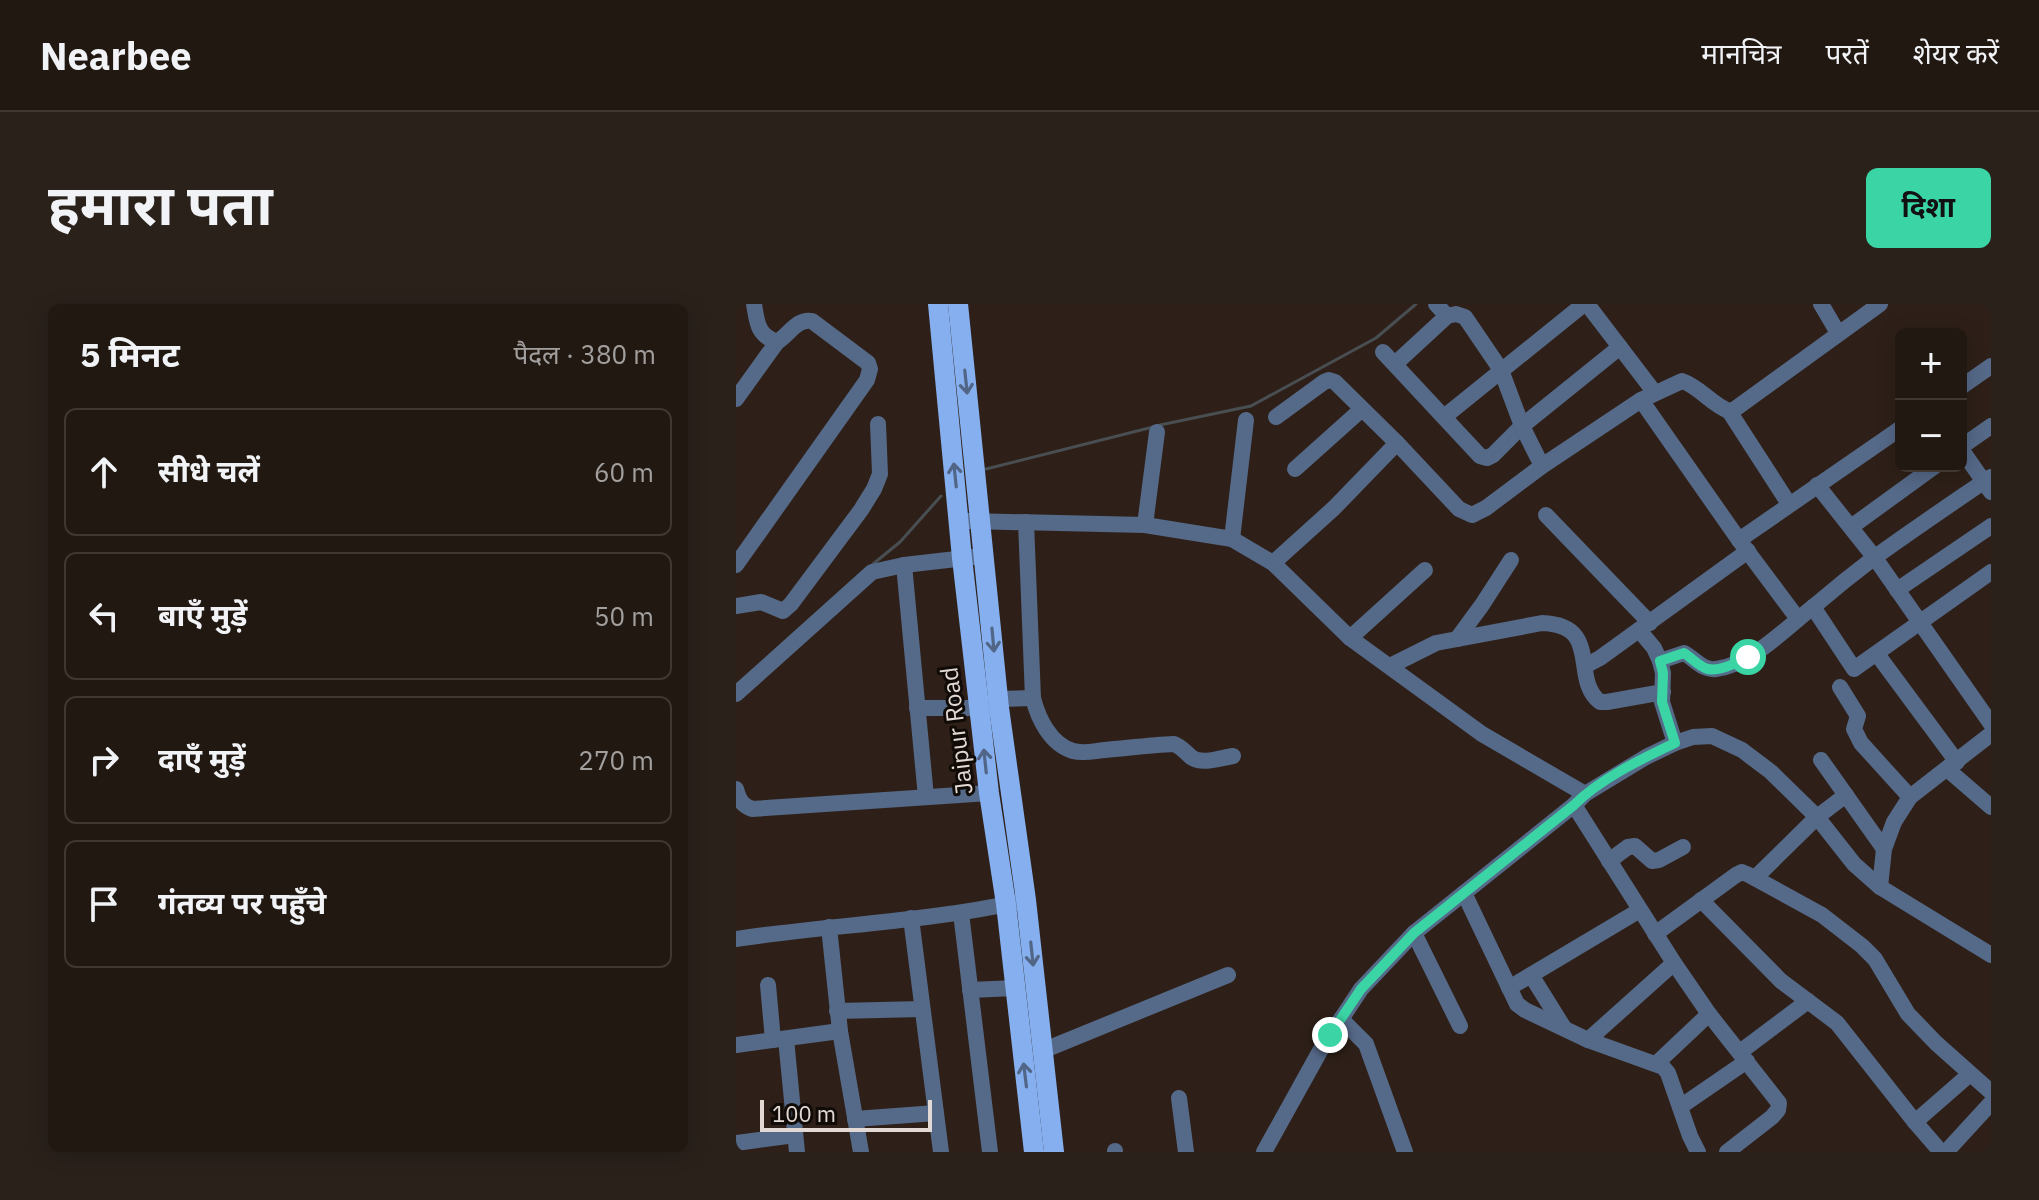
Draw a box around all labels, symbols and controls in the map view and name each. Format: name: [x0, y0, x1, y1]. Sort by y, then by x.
text: Nearbee: [40, 31, 192, 80]
text: मानचित्र: [1701, 35, 1781, 72]
text: परतें: [1825, 35, 1869, 72]
text: शेयर करें: [1913, 35, 1999, 72]
text: हमारा पता: [48, 168, 273, 240]
button: दिशा: [1866, 168, 1991, 248]
map controls: [1895, 328, 1967, 472]
button: +: [1895, 328, 1967, 400]
text: 5 मिनट: [80, 332, 180, 376]
text: पैदल · 380 m: [513, 337, 656, 371]
one-way arrow: [958, 368, 973, 395]
button: −: [1895, 400, 1967, 472]
icon: ahead: [82, 450, 126, 494]
text: सीधे चलें: [158, 451, 260, 490]
text: 60 m: [594, 455, 654, 489]
one-way arrow: [947, 462, 962, 489]
icon: left: [82, 594, 126, 638]
text: बाएँ मुड़ें: [158, 595, 247, 634]
text: 50 m: [594, 599, 654, 633]
one-way arrow: [985, 626, 1000, 653]
route start: [1730, 639, 1766, 675]
street label: Jaipur Road: [932, 665, 980, 797]
icon: right: [82, 738, 126, 782]
text: दाएँ मुड़ें: [158, 739, 246, 778]
text: 270 m: [578, 743, 654, 777]
one-way arrow: [978, 748, 993, 775]
icon: arrive: [82, 882, 126, 926]
text: गंतव्य पर पहुँचे: [158, 883, 326, 922]
one-way arrow: [1024, 940, 1039, 967]
route end: [1312, 1017, 1348, 1053]
one-way arrow: [1017, 1062, 1032, 1088]
scale bar: [760, 1096, 932, 1132]
text: 100 m: [772, 1099, 836, 1128]

